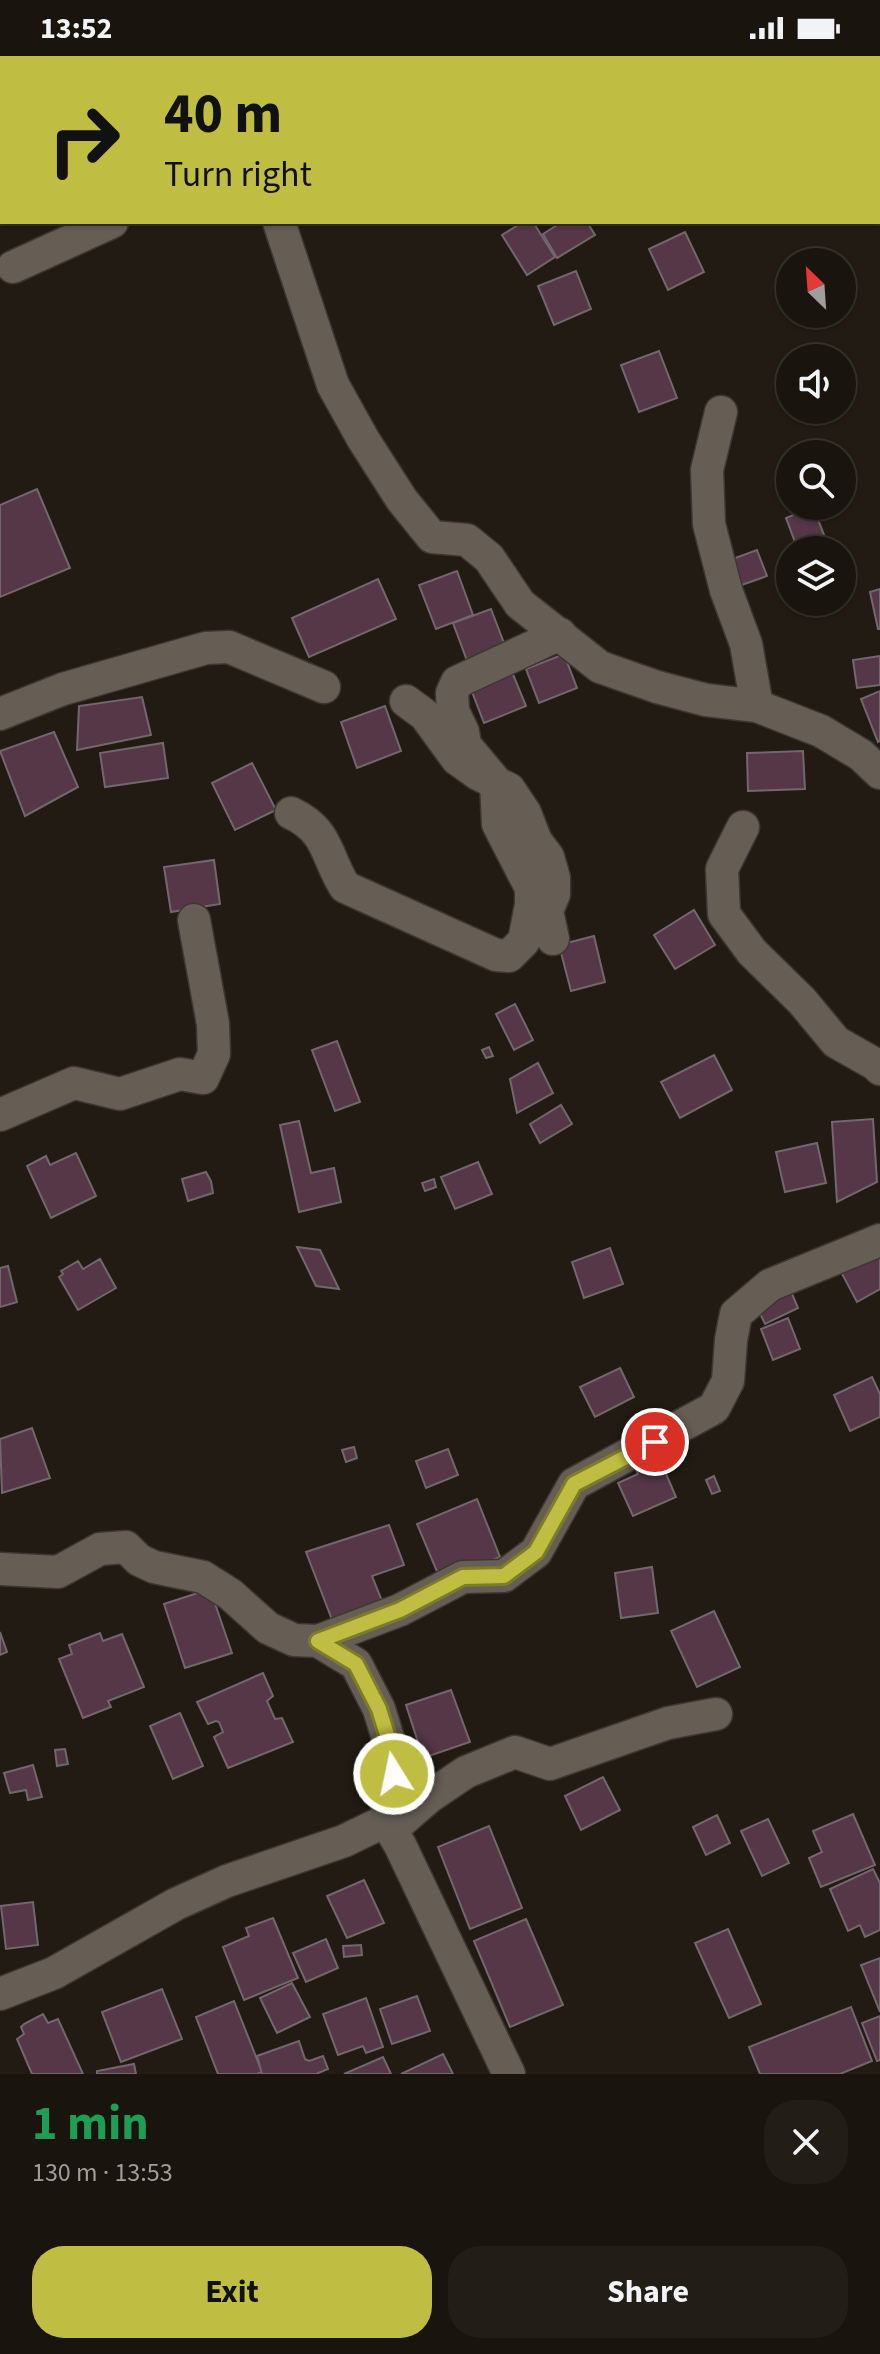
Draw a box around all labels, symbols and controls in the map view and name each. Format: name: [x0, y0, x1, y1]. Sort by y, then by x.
text: 13:52: [40, 7, 112, 50]
text: 40 m: [164, 75, 282, 154]
icon: right: [32, 88, 136, 192]
text: Turn right: [164, 149, 312, 200]
north arrow: [776, 248, 856, 328]
map controls: [776, 248, 856, 616]
button: sound: [776, 344, 856, 424]
button: search: [776, 440, 856, 520]
button: layers: [776, 536, 856, 616]
pin: [621, 1408, 689, 1476]
icon: arrive: [633, 1420, 677, 1464]
position arrow: [352, 1732, 436, 1816]
text: 1 min: [32, 2090, 149, 2158]
button: close: [764, 2100, 848, 2184]
text: 130 m · 13:53: [32, 2154, 173, 2191]
button: Exit: [32, 2246, 432, 2338]
button: Share: [448, 2246, 848, 2338]

